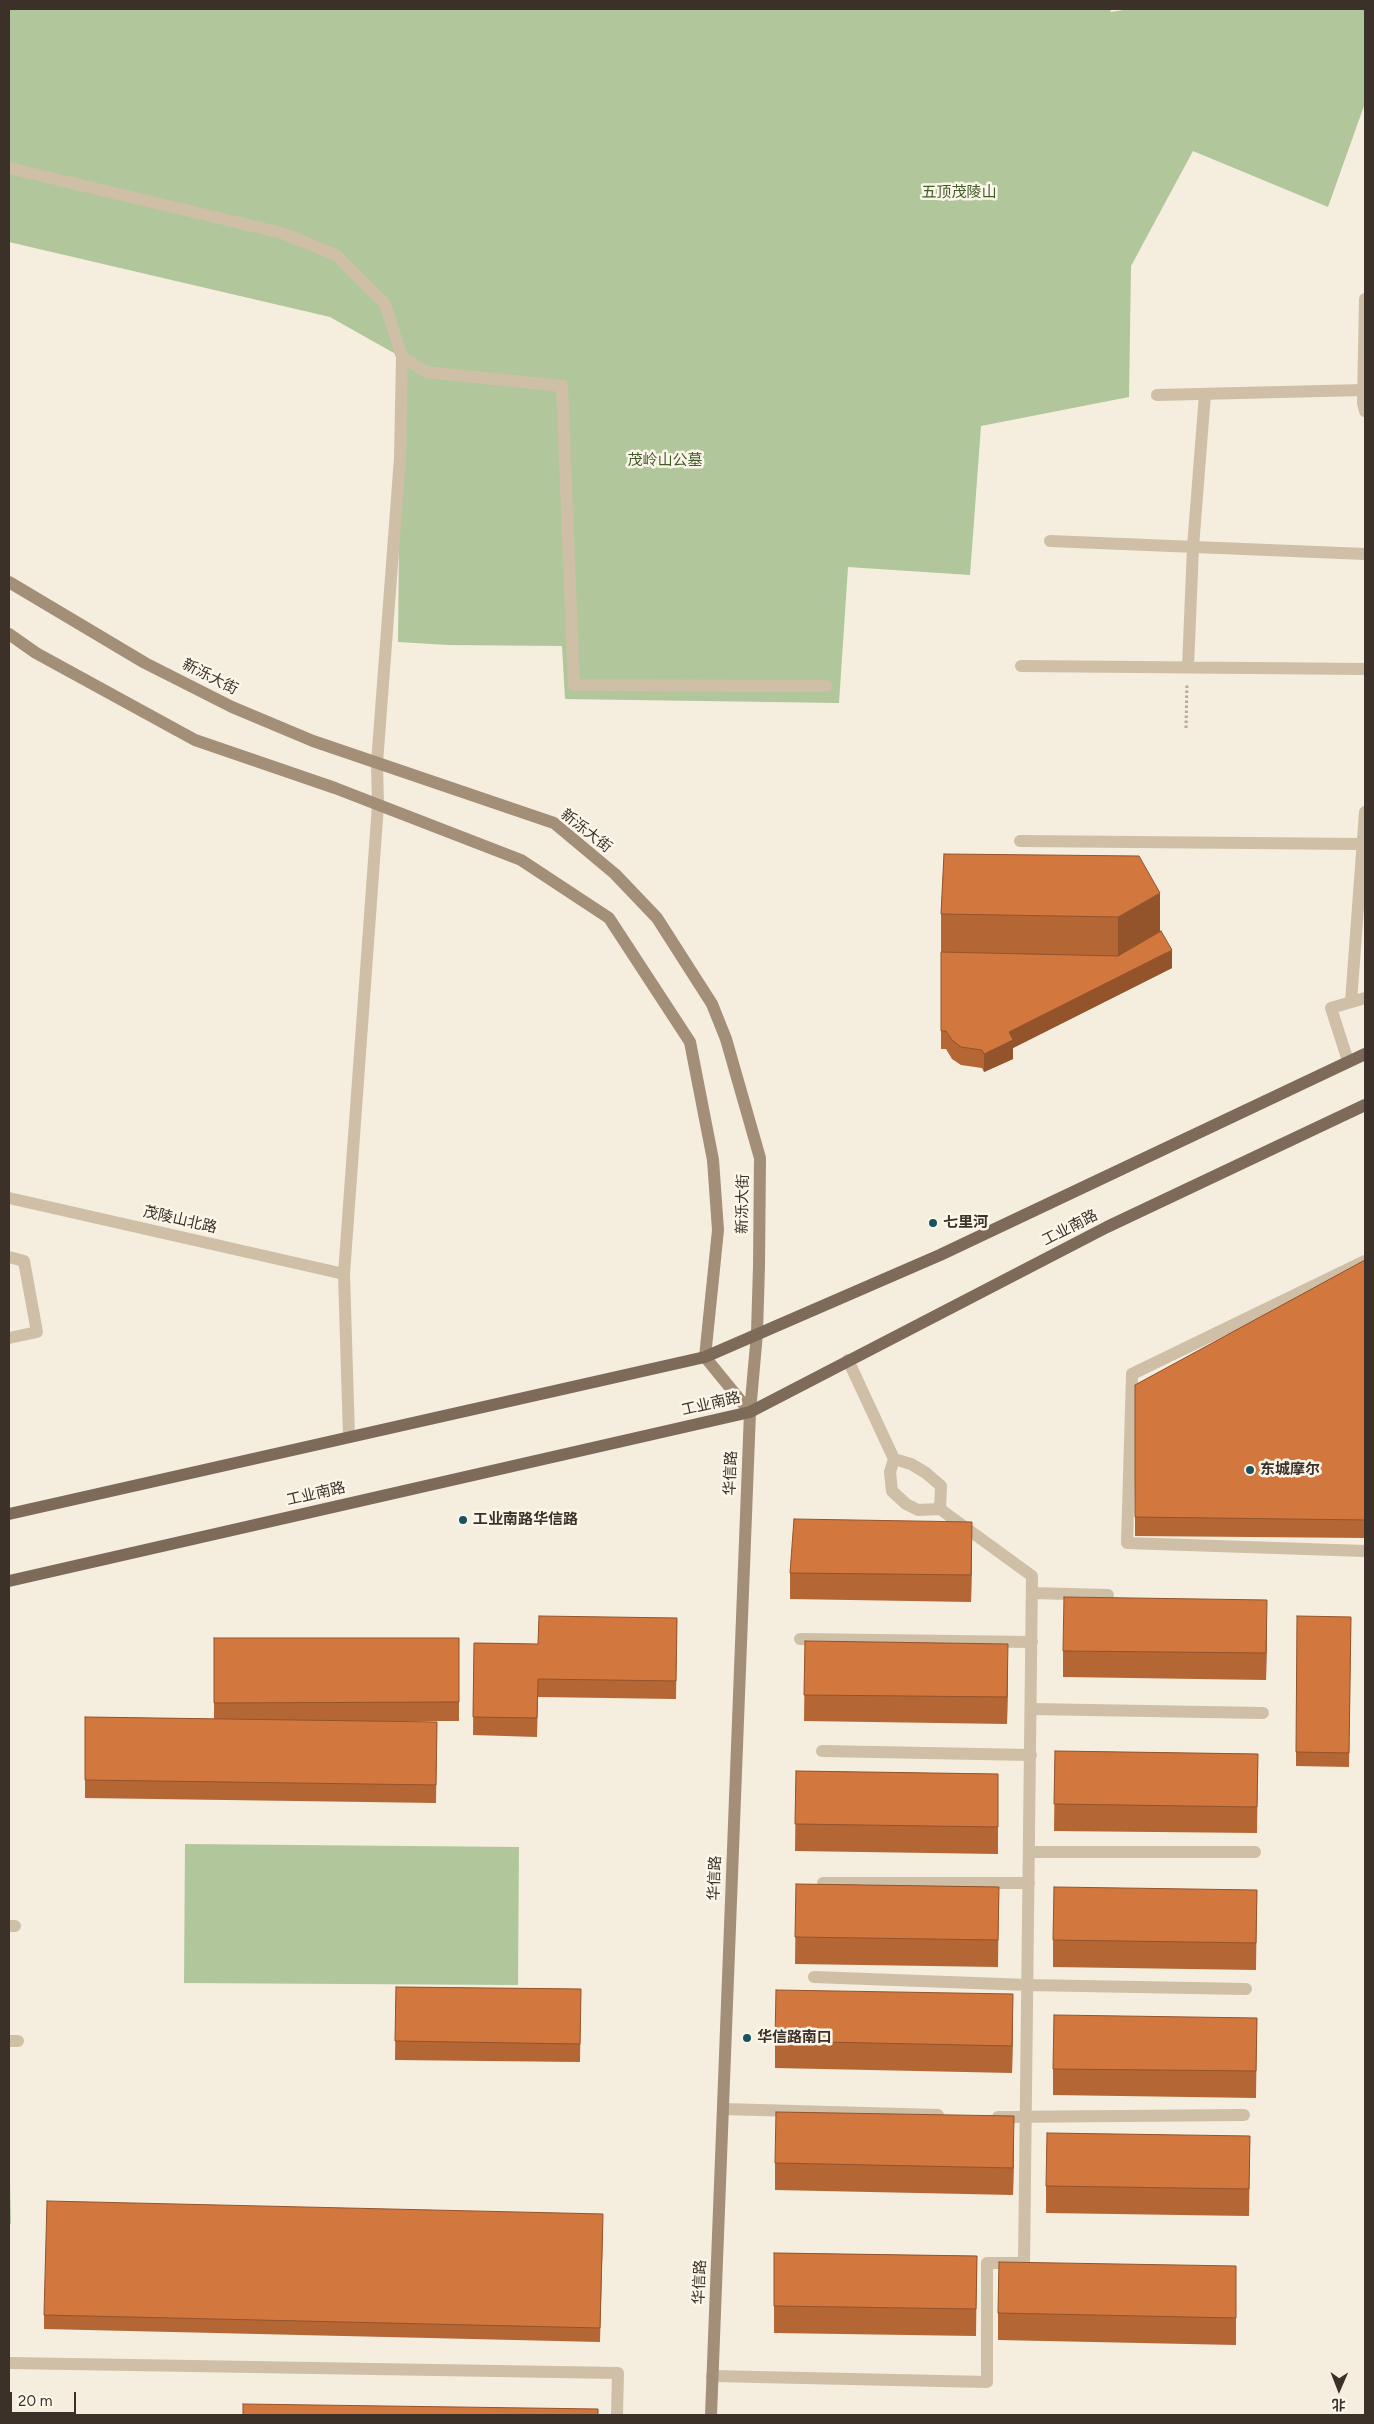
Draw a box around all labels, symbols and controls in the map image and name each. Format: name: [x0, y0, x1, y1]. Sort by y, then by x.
park label: 五顶茂陵山: [922, 184, 996, 202]
park label: 茂岭山公墓: [628, 452, 702, 470]
street label: 新泺大街: [179, 655, 241, 699]
street label: 新泺大街: [557, 805, 615, 857]
street label: 新泺大街: [733, 1174, 753, 1234]
street label: 茂陵山北路: [141, 1203, 219, 1237]
street label: 工业南路: [1039, 1206, 1101, 1250]
place label: 七里河: [943, 1214, 988, 1232]
marker: 七里河: [927, 1217, 939, 1229]
street label: 工业南路: [680, 1388, 742, 1420]
street label: 华信路: [721, 1450, 741, 1496]
place label: 东城摩尔: [1260, 1461, 1320, 1479]
marker: 东城摩尔: [1244, 1464, 1256, 1476]
street label: 工业南路: [285, 1478, 347, 1510]
place label: 工业南路华信路: [473, 1511, 578, 1529]
marker: 工业南路华信路: [457, 1514, 469, 1526]
street label: 华信路: [705, 1855, 725, 1901]
place label: 华信路南口: [757, 2029, 832, 2047]
marker: 华信路南口: [741, 2032, 753, 2044]
street label: 华信路: [690, 2259, 710, 2305]
north arrow: [1314, 2364, 1364, 2414]
scale bar: [12, 2382, 79, 2414]
text: 20 m: [18, 2392, 52, 2410]
text: 北: [1332, 2396, 1346, 2413]

